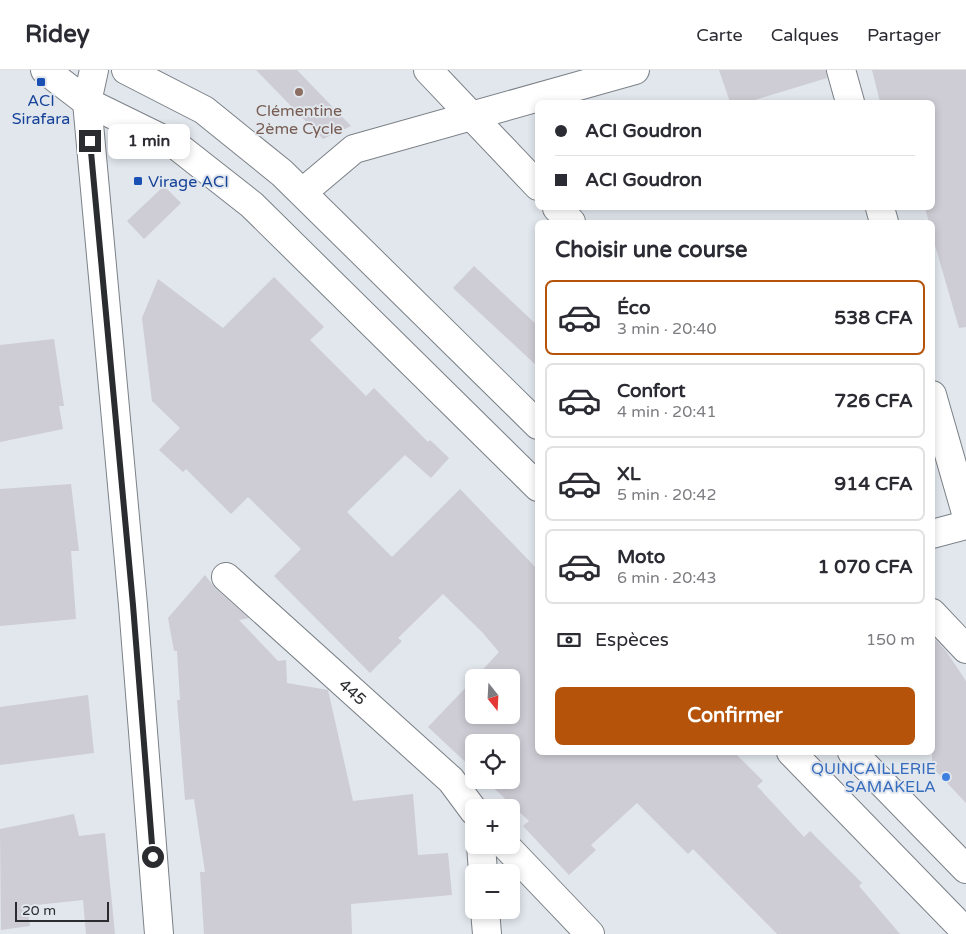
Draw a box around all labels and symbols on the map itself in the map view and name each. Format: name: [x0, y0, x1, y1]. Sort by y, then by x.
marker: ACI Sirafara: [35, 76, 47, 88]
marker: Clémentine 2ème Cycle: [293, 86, 305, 98]
place label: ACI Sirafara: [12, 91, 70, 129]
place label: Clémentine 2ème Cycle: [255, 101, 343, 139]
callout: 1 min: [108, 124, 190, 158]
route end: [79, 130, 101, 152]
place label: Virage ACI: [148, 172, 229, 192]
marker: Virage ACI: [132, 175, 144, 187]
north arrow: [465, 669, 520, 724]
street label: 445: [334, 675, 370, 710]
place label: QUINCAILLERIE SAMAKELA: [811, 759, 936, 797]
marker: QUINCAILLERIE SAMAKELA: [940, 771, 952, 783]
route start: [142, 846, 164, 868]
scale bar: [15, 899, 109, 922]

